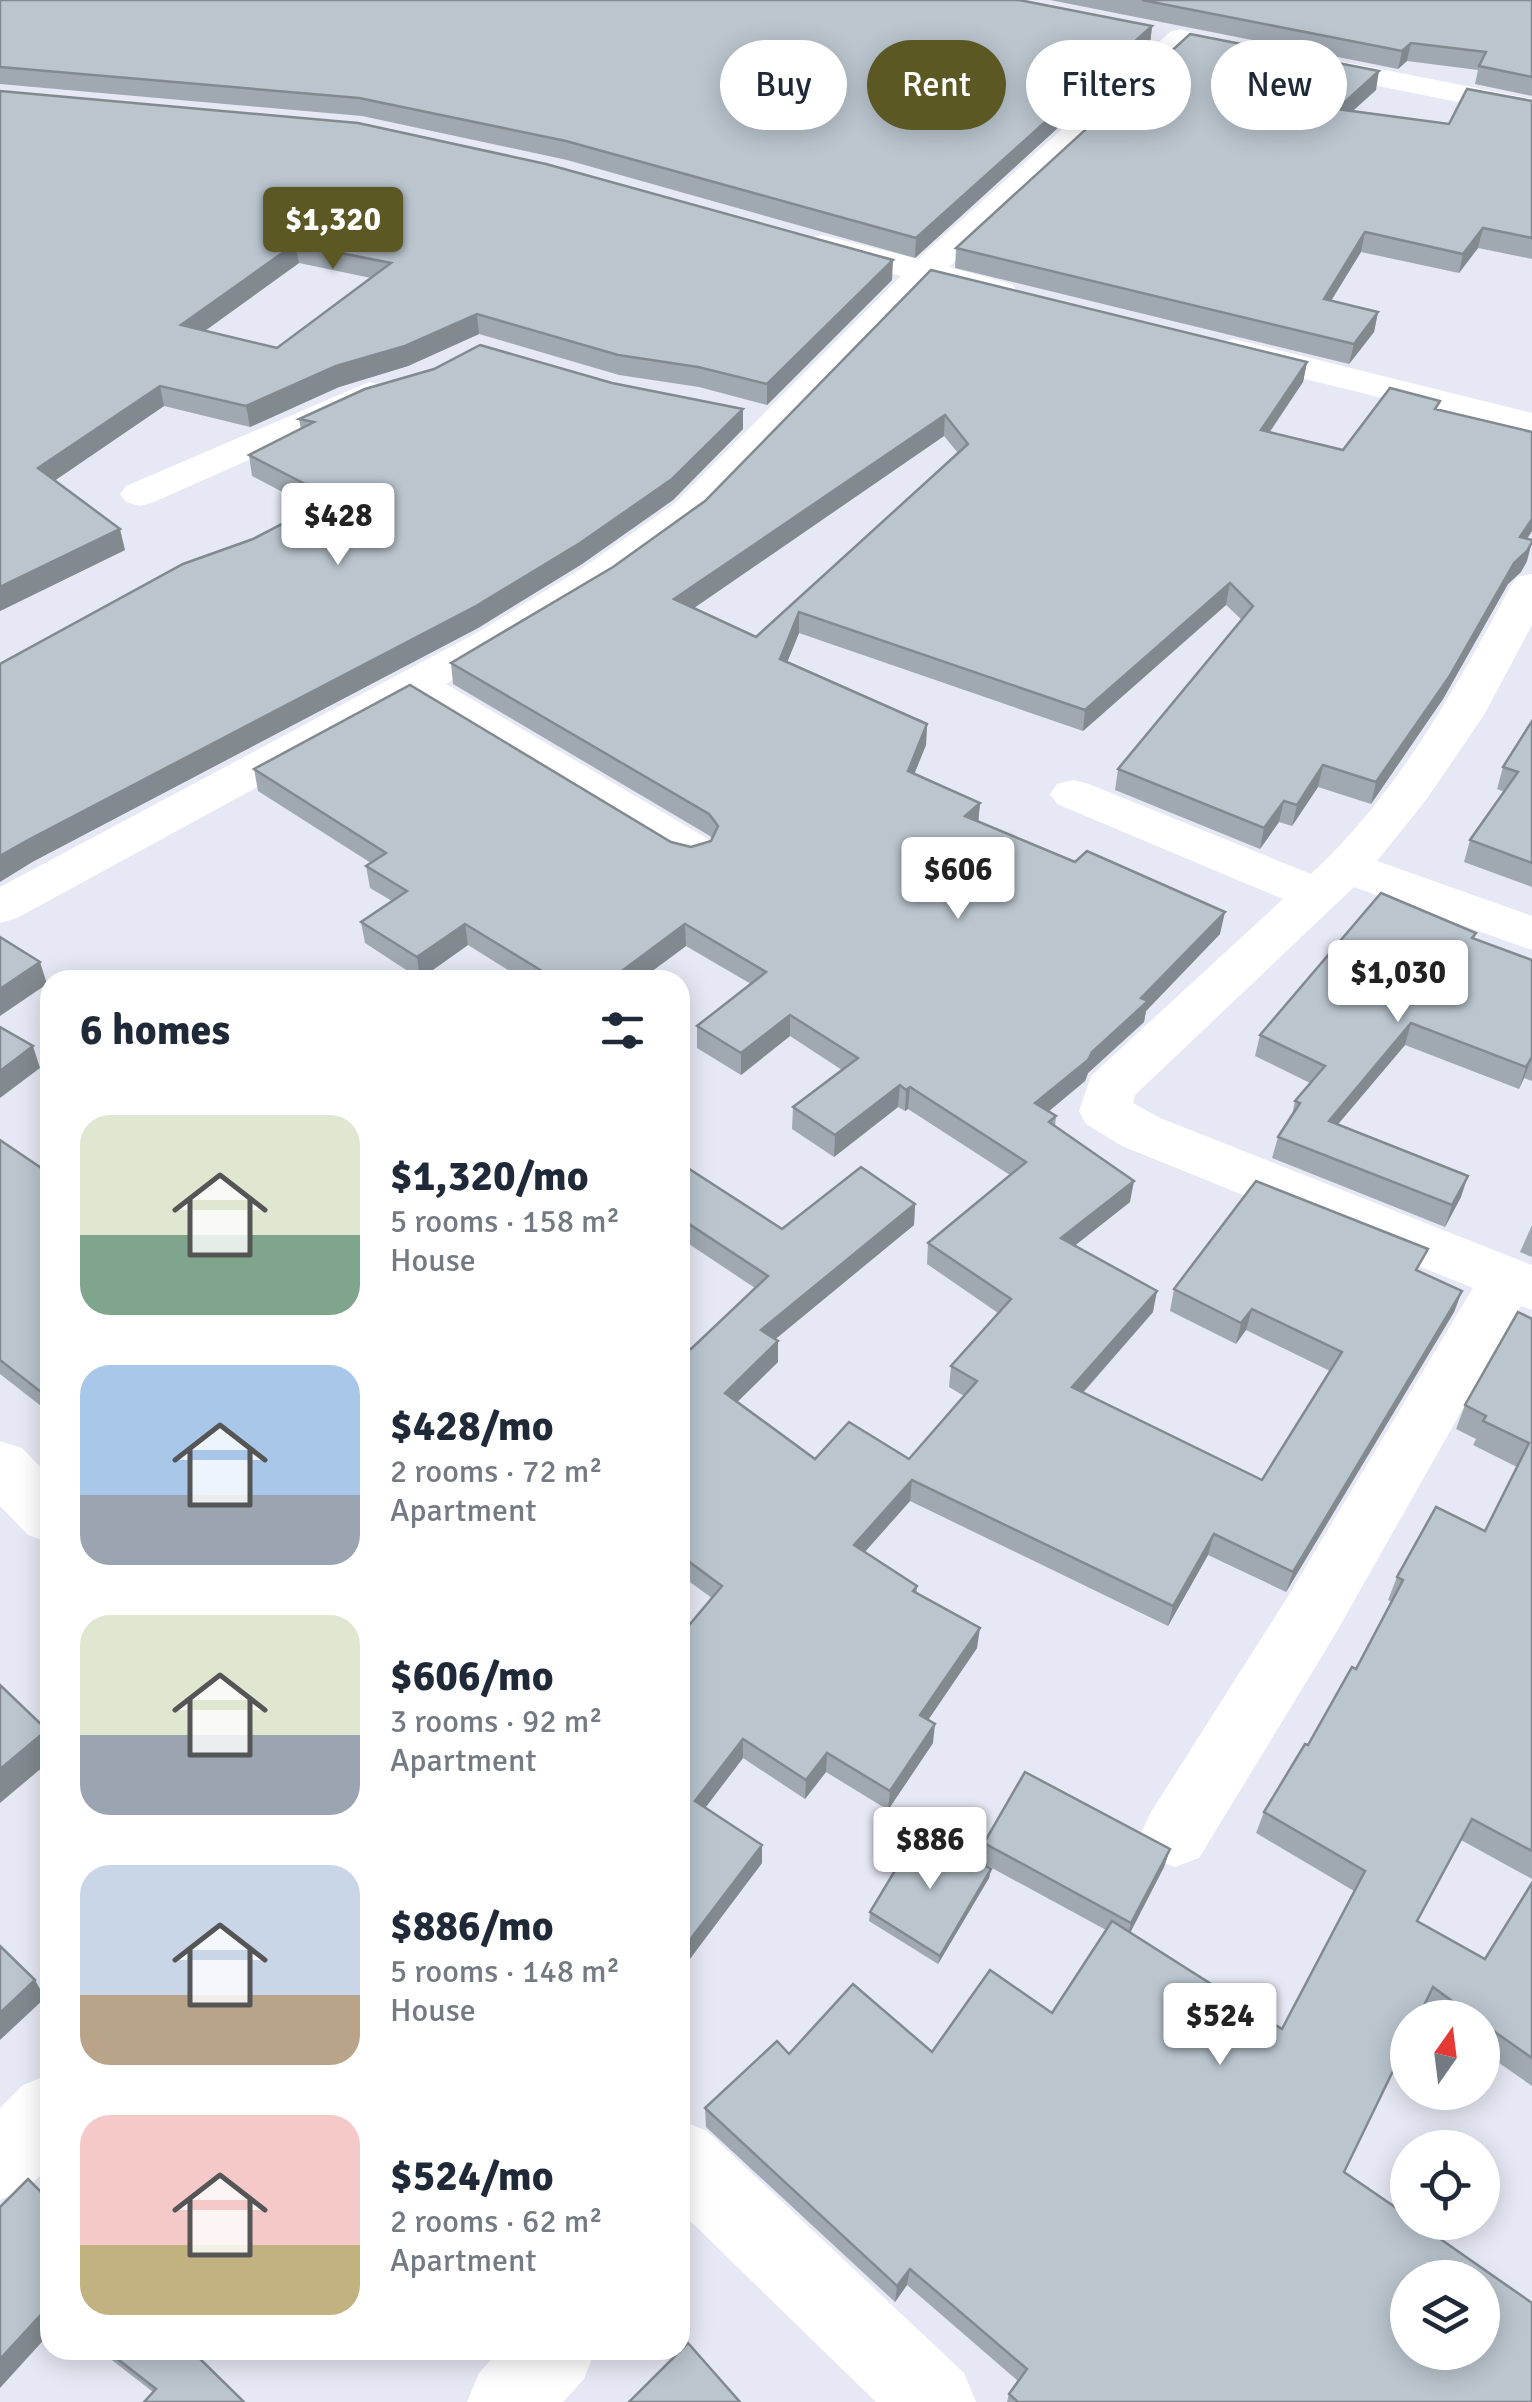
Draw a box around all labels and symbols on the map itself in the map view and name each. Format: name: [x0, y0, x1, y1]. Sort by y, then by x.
pin: $1,320: [252, 187, 414, 272]
pin: $428: [279, 483, 397, 568]
pin: $606: [899, 837, 1017, 922]
pin: $1,030: [1317, 940, 1479, 1025]
pin: $886: [871, 1807, 989, 1892]
pin: $524: [1161, 1983, 1279, 2068]
north arrow: [1390, 2000, 1500, 2110]

